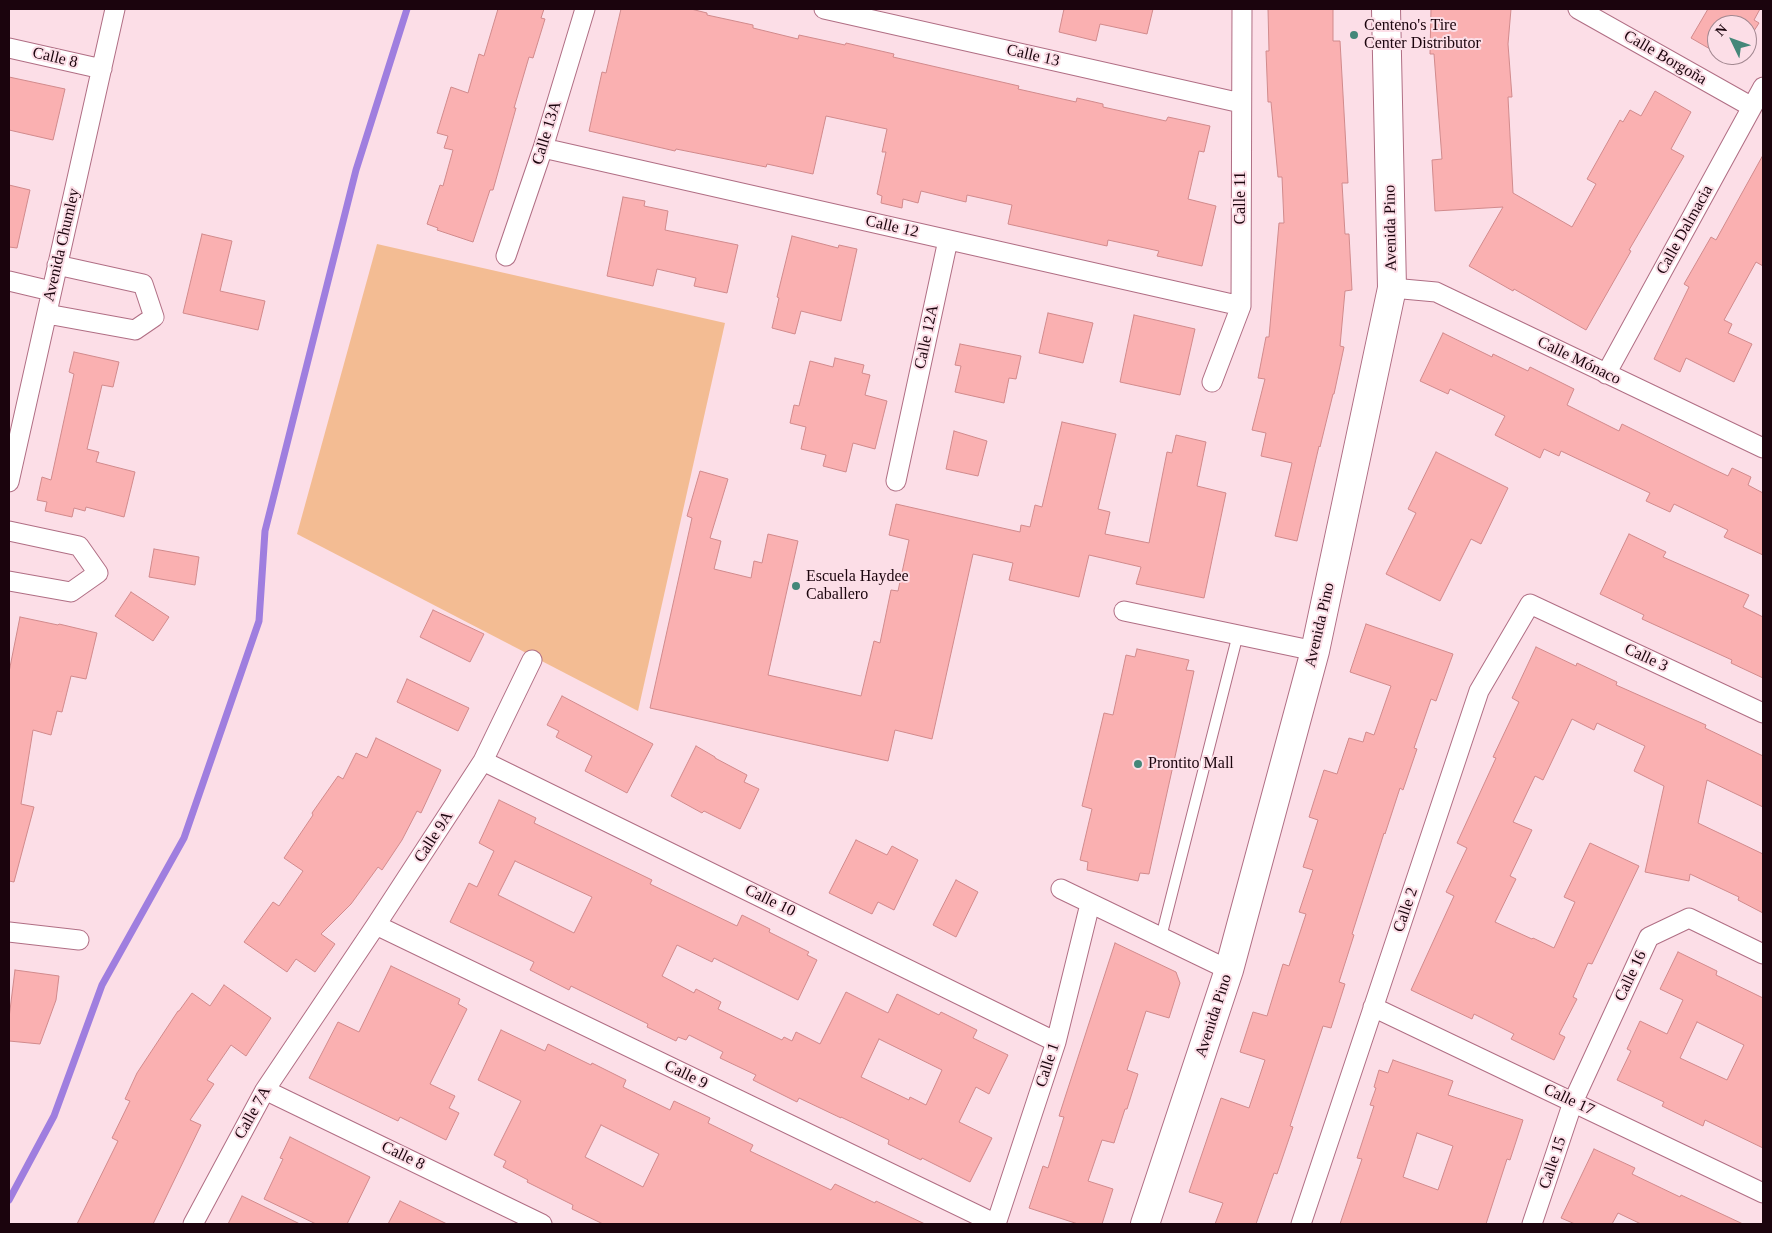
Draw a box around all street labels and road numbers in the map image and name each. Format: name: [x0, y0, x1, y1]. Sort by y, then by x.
street label: Calle Borgoña: [1620, 27, 1710, 89]
street label: Calle 13: [1005, 41, 1061, 71]
street label: Calle 8: [31, 43, 79, 73]
street label: Calle 13A: [528, 99, 566, 167]
street label: Calle 11: [1231, 171, 1251, 225]
street label: Calle Dalmacia: [1653, 182, 1717, 278]
street label: Avenida Pino: [1381, 185, 1401, 271]
street label: Avenida Chumley: [40, 186, 84, 304]
street label: Calle 12: [864, 212, 920, 242]
street label: Calle 12A: [911, 303, 943, 371]
street label: Calle Mónaco: [1534, 333, 1624, 389]
street label: Avenida Pino: [1301, 581, 1339, 669]
street label: Calle 3: [1621, 640, 1671, 676]
street label: Calle 9A: [410, 808, 458, 866]
street label: Calle 10: [742, 881, 798, 921]
street label: Calle 2: [1389, 885, 1423, 935]
street label: Calle 16: [1611, 948, 1651, 1004]
street label: Avenida Pino: [1192, 972, 1236, 1060]
street label: Calle 1: [1032, 1040, 1064, 1090]
street label: Calle 9: [661, 1056, 711, 1094]
street label: Calle 17: [1541, 1080, 1597, 1120]
street label: Calle 7A: [231, 1083, 275, 1143]
street label: Calle 15: [1535, 1134, 1571, 1192]
street label: Calle 8: [378, 1137, 428, 1175]

